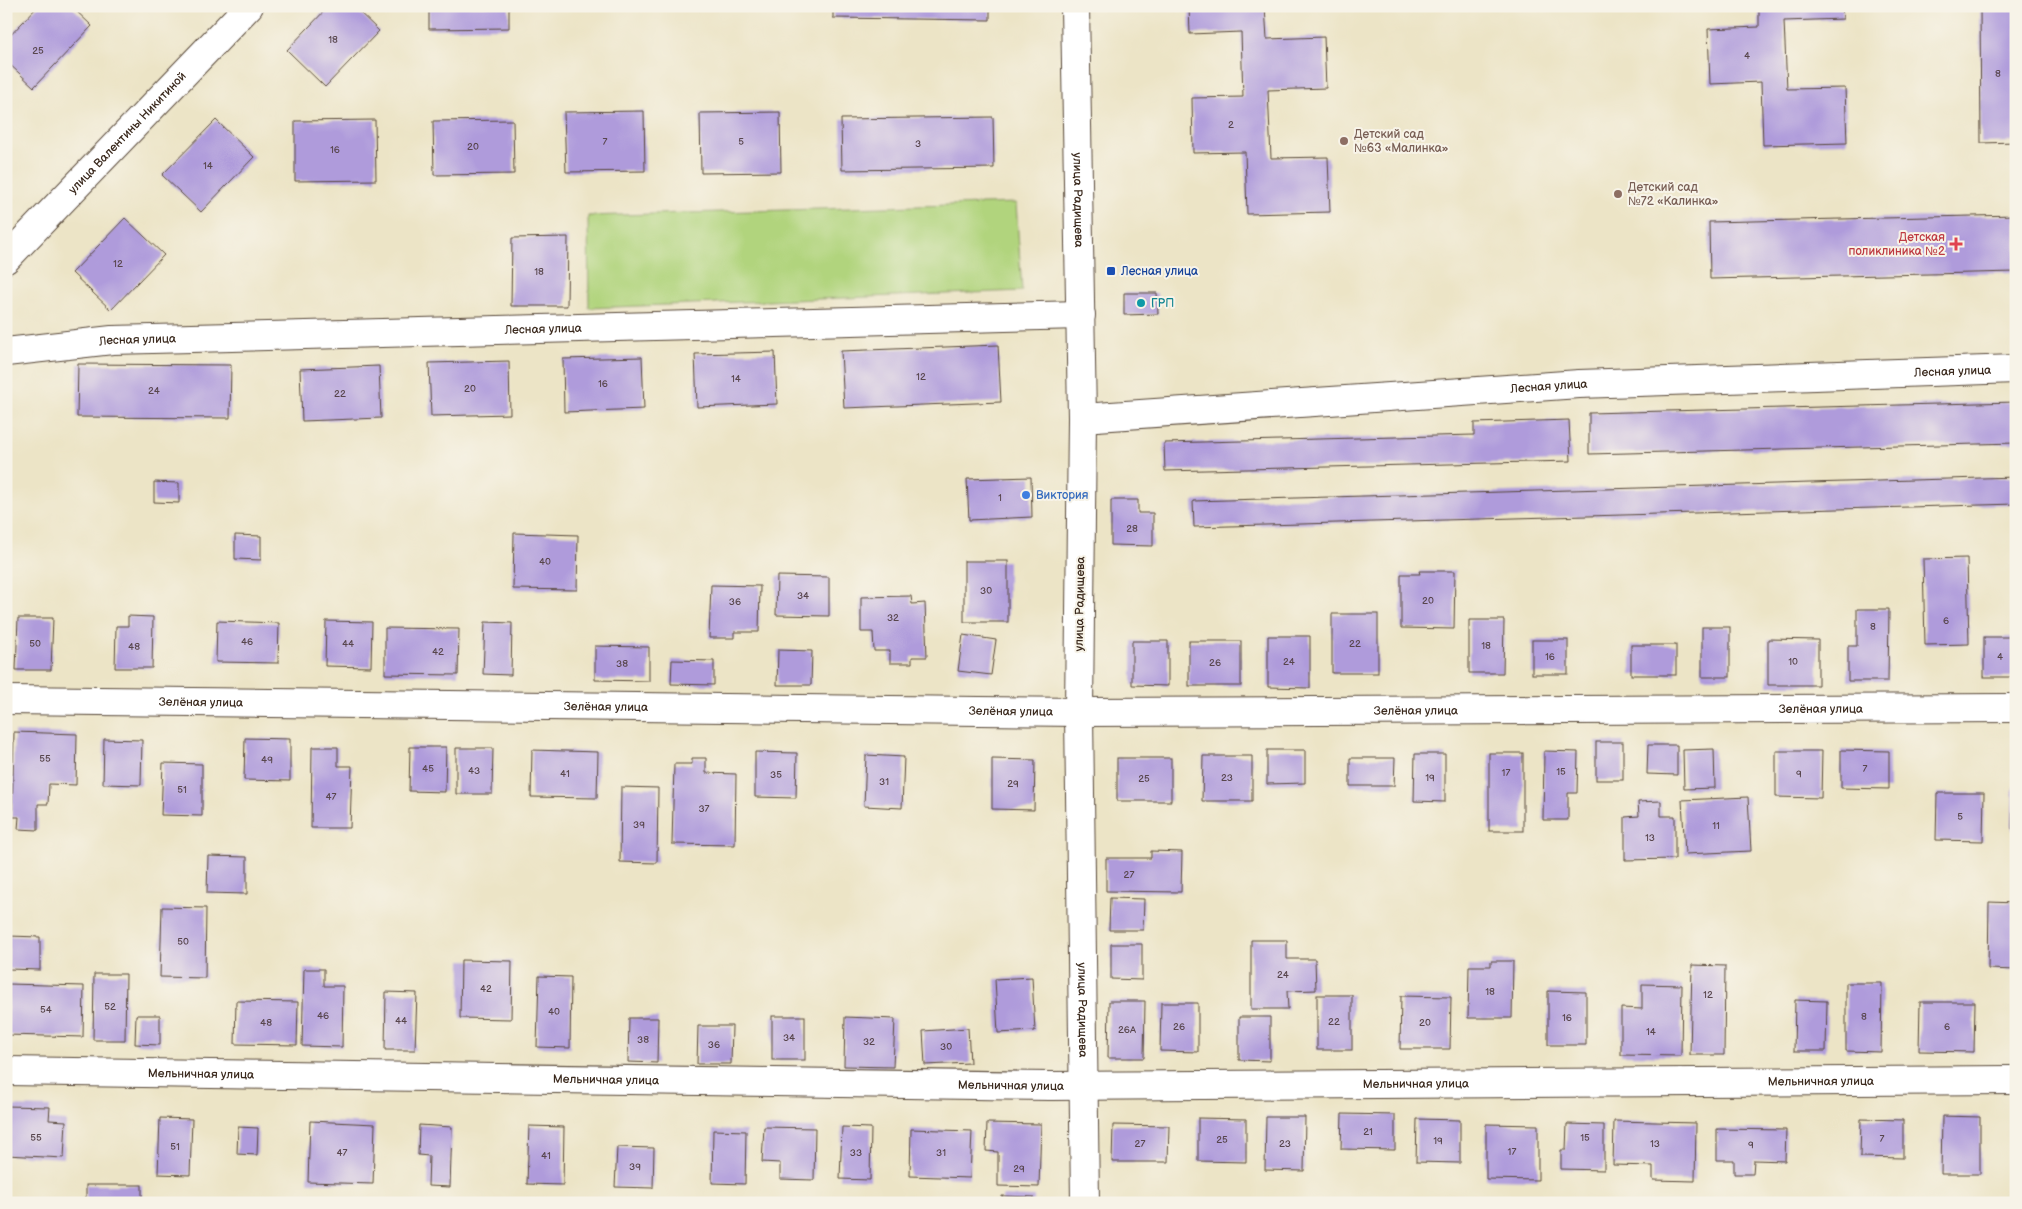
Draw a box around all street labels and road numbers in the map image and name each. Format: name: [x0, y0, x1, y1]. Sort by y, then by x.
street label: улица Валентины Никитиной: [65, 69, 189, 197]
street label: улица Радищева: [1070, 152, 1087, 248]
street label: Лесная улица: [503, 320, 582, 337]
street label: Лесная улица: [97, 331, 176, 349]
street label: Лесная улица: [1913, 362, 1992, 380]
street label: Лесная улица: [1509, 376, 1588, 396]
street label: улица Радищева: [1072, 556, 1088, 652]
street label: Зелёная улица: [159, 694, 243, 710]
street label: Зелёная улица: [564, 699, 648, 715]
street label: Зелёная улица: [1779, 701, 1863, 717]
street label: Зелёная улица: [969, 703, 1053, 719]
street label: Зелёная улица: [1374, 703, 1458, 718]
street label: улица Радищева: [1075, 962, 1091, 1058]
street label: Мельничная улица: [148, 1066, 254, 1082]
street label: Мельничная улица: [553, 1071, 659, 1088]
street label: Мельничная улица: [1768, 1073, 1874, 1089]
street label: Мельничная улица: [1363, 1076, 1469, 1092]
street label: Мельничная улица: [958, 1077, 1064, 1094]

